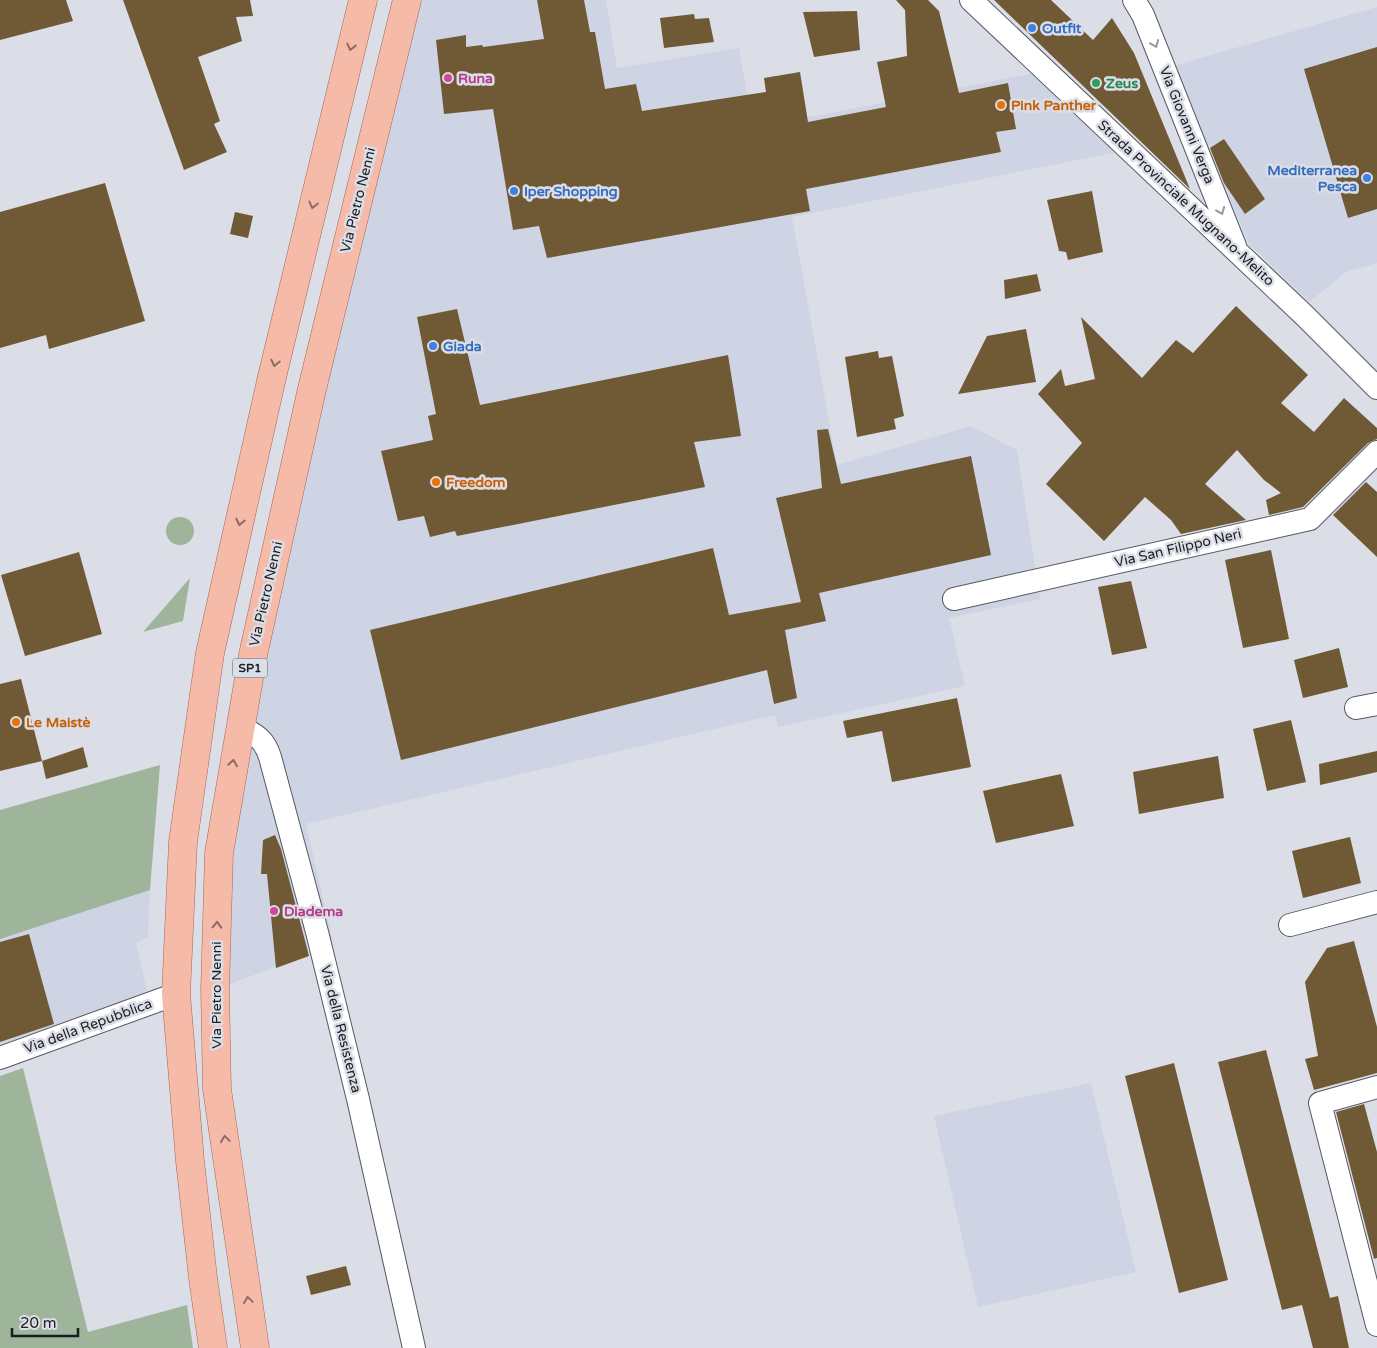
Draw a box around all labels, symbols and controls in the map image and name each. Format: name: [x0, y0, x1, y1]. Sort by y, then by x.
place label: Outfit: [1042, 20, 1082, 37]
marker: Outfit: [1026, 22, 1038, 34]
one-way arrow: [1149, 39, 1159, 48]
one-way arrow: [346, 43, 357, 52]
street label: Via Giovanni Verga: [1156, 64, 1218, 186]
place label: Runa: [458, 70, 493, 87]
marker: Runa: [442, 72, 454, 84]
place label: Zeus: [1106, 75, 1138, 92]
marker: Zeus: [1090, 77, 1102, 89]
place label: Pink Panther: [1011, 97, 1097, 114]
marker: Pink Panther: [995, 99, 1007, 111]
street label: Strada Provinciale Mugnano-Melito: [1094, 117, 1278, 289]
street label: Via Pietro Nenni: [337, 146, 379, 254]
place label: Mediterranea Pesca: [1267, 162, 1357, 195]
marker: Mediterranea Pesca: [1361, 172, 1373, 184]
place label: Iper Shopping: [524, 183, 618, 200]
marker: Iper Shopping: [508, 185, 520, 197]
one-way arrow: [308, 201, 319, 210]
one-way arrow: [1215, 206, 1226, 215]
place label: Giada: [443, 338, 482, 355]
marker: Giada: [427, 340, 439, 352]
one-way arrow: [270, 359, 281, 368]
place label: Freedom: [446, 474, 505, 491]
marker: Freedom: [430, 476, 442, 488]
one-way arrow: [235, 517, 246, 526]
street label: Via San Filippo Neri: [1113, 525, 1243, 571]
street label: Via Pietro Nenni: [246, 540, 286, 648]
road number: SP1: [232, 658, 268, 678]
place label: Le Maistè: [26, 714, 90, 731]
marker: Le Maistè: [10, 716, 22, 728]
one-way arrow: [228, 759, 238, 768]
place label: Diadema: [284, 903, 343, 920]
marker: Diadema: [268, 905, 280, 917]
one-way arrow: [211, 920, 222, 928]
street label: Via Pietro Nenni: [208, 941, 225, 1049]
street label: Via della Resistenza: [317, 963, 365, 1095]
street label: Via della Repubblica: [22, 995, 154, 1057]
one-way arrow: [220, 1135, 230, 1143]
one-way arrow: [244, 1295, 254, 1304]
scale bar: [12, 1306, 79, 1338]
text: 20 m: [20, 1314, 57, 1332]

